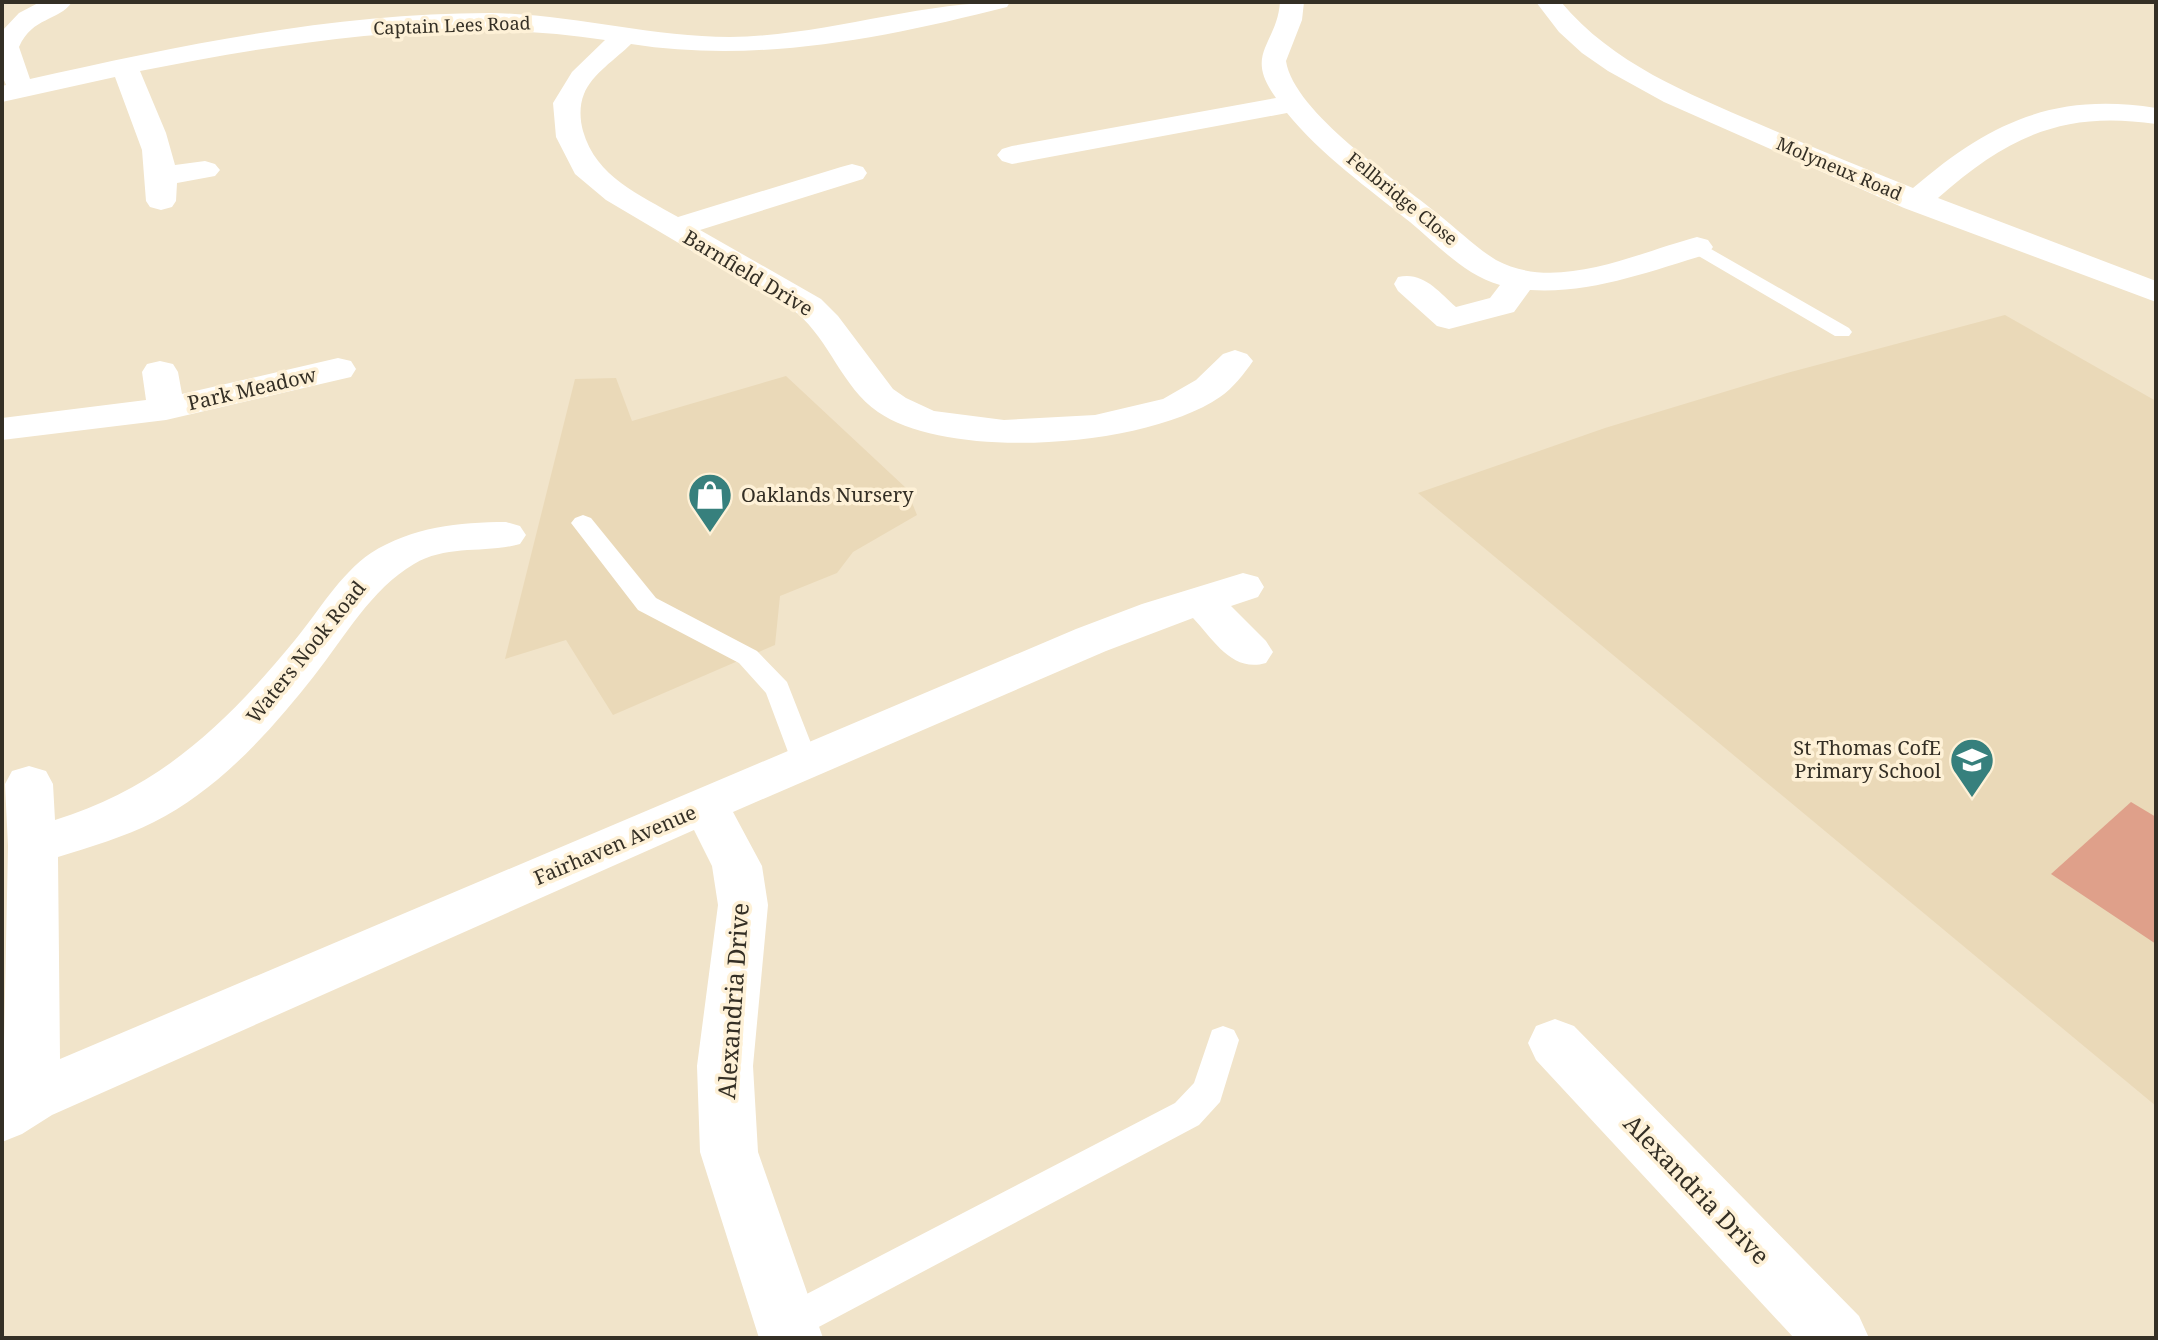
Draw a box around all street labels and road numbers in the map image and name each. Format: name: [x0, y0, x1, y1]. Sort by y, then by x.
street label: Captain Lees Road: [373, 10, 531, 40]
street label: Molyneux Road: [1773, 131, 1906, 205]
street label: Fellbridge Close: [1342, 146, 1463, 250]
street label: Barnfield Drive: [678, 223, 818, 322]
street label: Park Meadow: [185, 360, 320, 416]
street label: Waters Nook Road: [240, 575, 371, 728]
street label: Fairhaven Avenue: [529, 798, 700, 891]
street label: Alexandria Drive: [709, 902, 756, 1100]
street label: Alexandria Drive: [1617, 1107, 1777, 1271]

